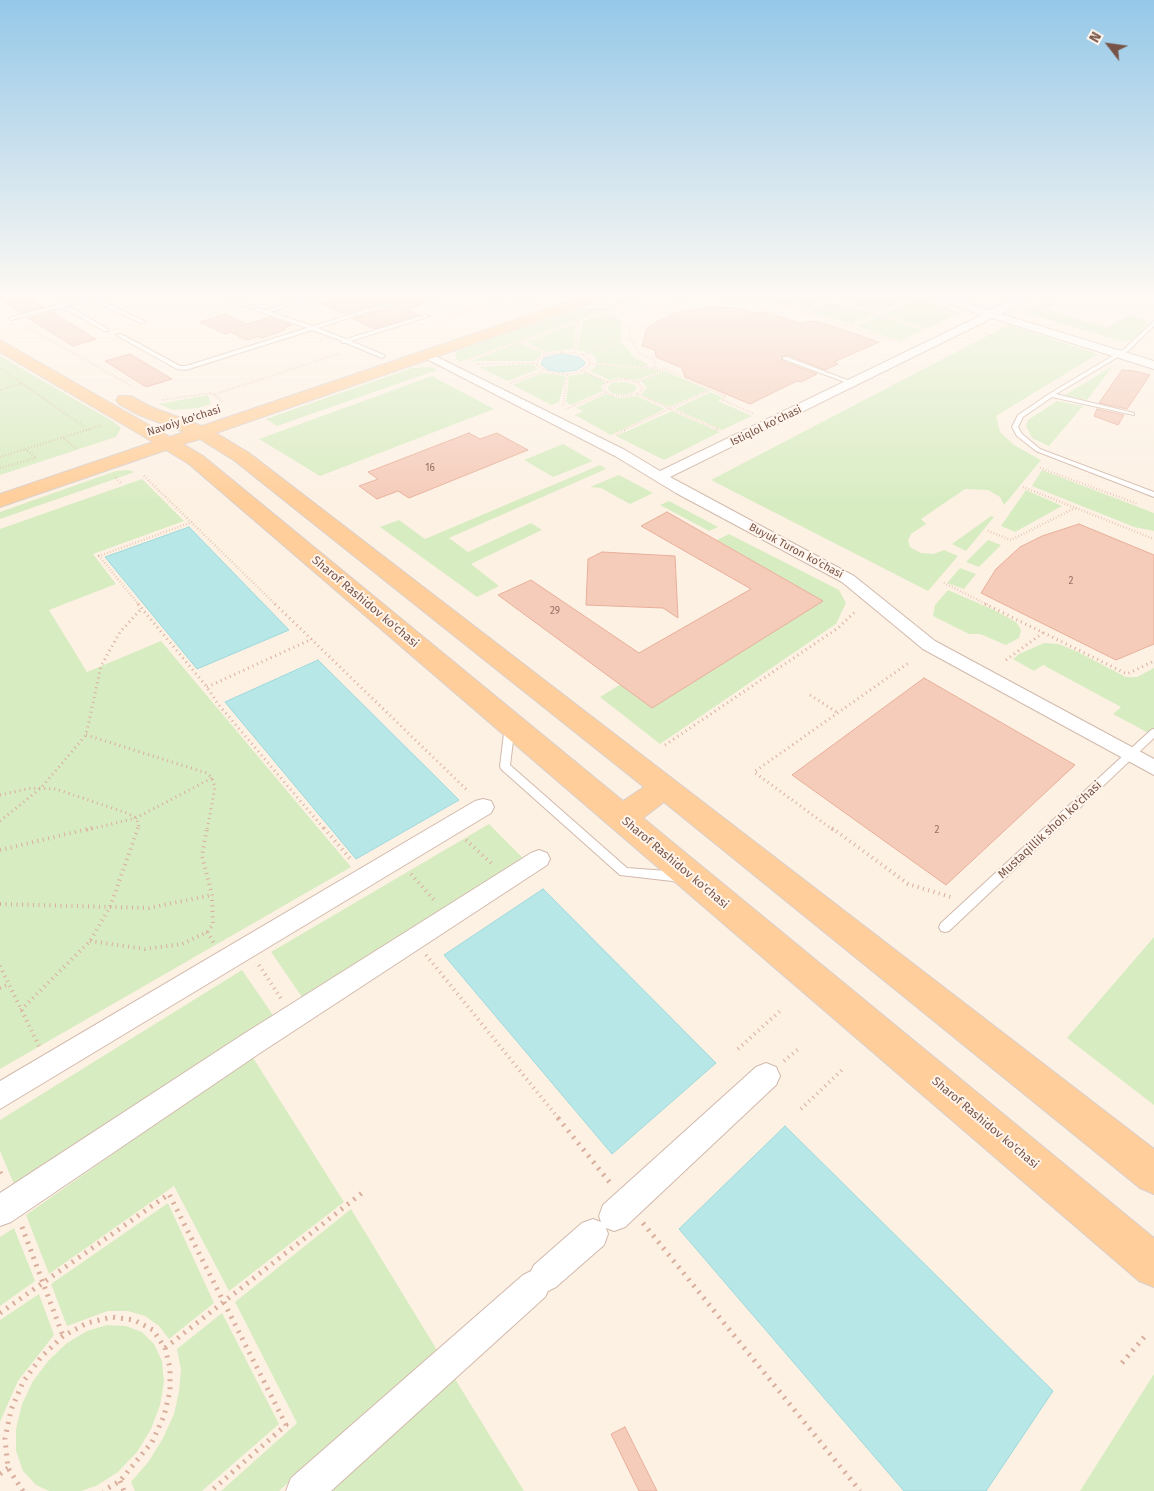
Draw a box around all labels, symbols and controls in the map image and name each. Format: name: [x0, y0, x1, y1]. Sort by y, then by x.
north arrow: [1084, 20, 1134, 70]
text: N: [1086, 29, 1105, 46]
street label: Navoiy ko'chasi: [146, 403, 222, 439]
street label: Istiqlol ko‘chasi: [728, 403, 804, 449]
house number: 16: [425, 462, 435, 474]
street label: Buyuk Turon ko'chasi: [747, 521, 845, 581]
street label: Sharof Rashidov ko'chasi: [309, 553, 421, 651]
house number: 2: [1069, 575, 1073, 587]
house number: 29: [550, 605, 560, 617]
street label: Mustaqillik shoh ko'chasi: [995, 778, 1105, 882]
street label: Sharof Rashidov ko'chasi: [619, 814, 731, 912]
house number: 2: [935, 824, 939, 836]
street label: Sharof Rashidov ko'chasi: [929, 1074, 1041, 1172]

